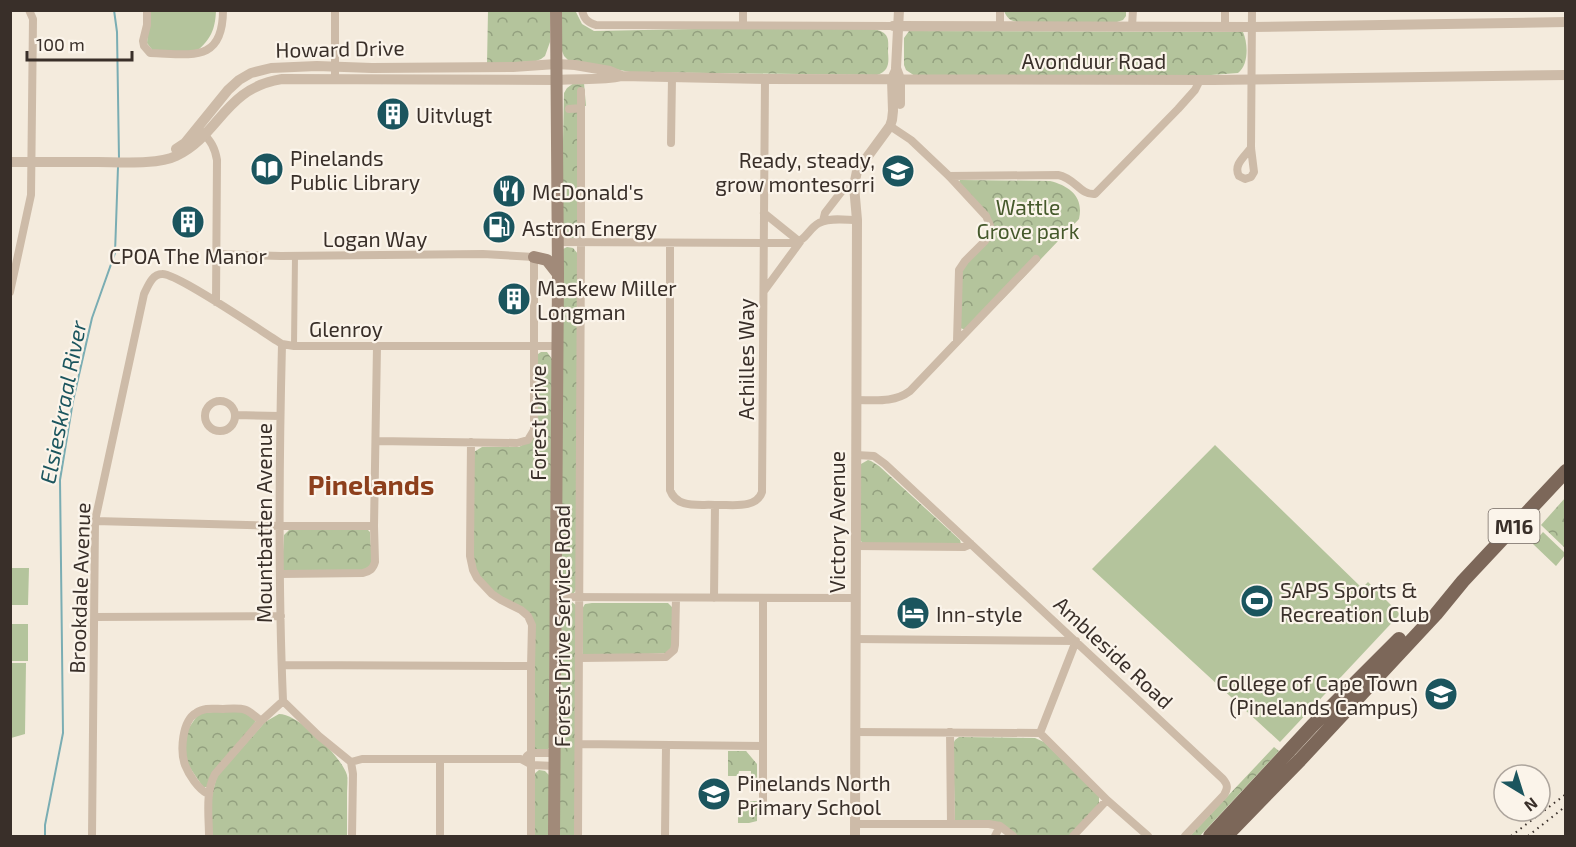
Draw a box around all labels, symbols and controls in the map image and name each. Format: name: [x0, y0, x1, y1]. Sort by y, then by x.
scale bar: [27, 24, 132, 62]
text: 100 m: [36, 33, 85, 55]
street label: Howard Drive: [275, 34, 405, 62]
street label: Avonduur Road: [1022, 48, 1166, 73]
building icon: Uitvlugt: [375, 96, 411, 132]
place label: Uitvlugt: [416, 102, 492, 127]
place label: Pinelands Public Library: [290, 145, 420, 194]
place label: Ready, steady, grow montesorri: [715, 147, 875, 196]
library icon: Pinelands Public Library: [249, 151, 285, 187]
school or university icon: Ready, steady, grow montesorri: [880, 153, 916, 189]
restaurant icon: McDonald's: [491, 173, 527, 209]
place label: McDonald's: [532, 179, 644, 204]
park label: Wattle Grove park: [977, 194, 1080, 243]
building icon: CPOA The Manor: [170, 204, 206, 240]
fuel station icon: Astron Energy: [481, 209, 517, 245]
place label: Astron Energy: [522, 215, 657, 240]
street label: Logan Way: [323, 226, 427, 251]
place label: CPOA The Manor: [109, 243, 268, 268]
place label: Maskew Miller Longman: [537, 275, 677, 324]
building icon: Maskew Miller Longman: [496, 281, 532, 317]
street label: Achilles Way: [733, 298, 758, 420]
street label: Glenroy: [309, 316, 383, 341]
water label: Elsieskraal River: [33, 317, 91, 486]
street label: Forest Drive: [525, 365, 550, 481]
street label: Mountbatten Avenue: [251, 423, 276, 623]
street label: Victory Avenue: [824, 451, 849, 593]
district label: Pinelands: [308, 468, 434, 500]
street label: Brookdale Avenue: [64, 502, 94, 674]
street label: Forest Drive Service Road: [549, 505, 574, 747]
road number: M16: [1488, 509, 1540, 543]
place label: SAPS Sports & Recreation Club: [1280, 577, 1430, 626]
sports icon: SAPS Sports & Recreation Club: [1239, 583, 1275, 619]
street label: Ambleside Road: [1049, 591, 1179, 713]
hotel icon: Inn-style: [895, 595, 931, 631]
place label: Inn-style: [936, 601, 1023, 626]
place label: College of Cape Town (Pinelands Campus): [1216, 670, 1418, 719]
school or university icon: College of Cape Town (Pinelands Campus): [1423, 676, 1459, 712]
north arrow: [1492, 763, 1552, 823]
place label: Pinelands North Primary School: [737, 770, 891, 819]
school or university icon: Pinelands North Primary School: [696, 776, 732, 812]
text: N: [1521, 794, 1542, 816]

